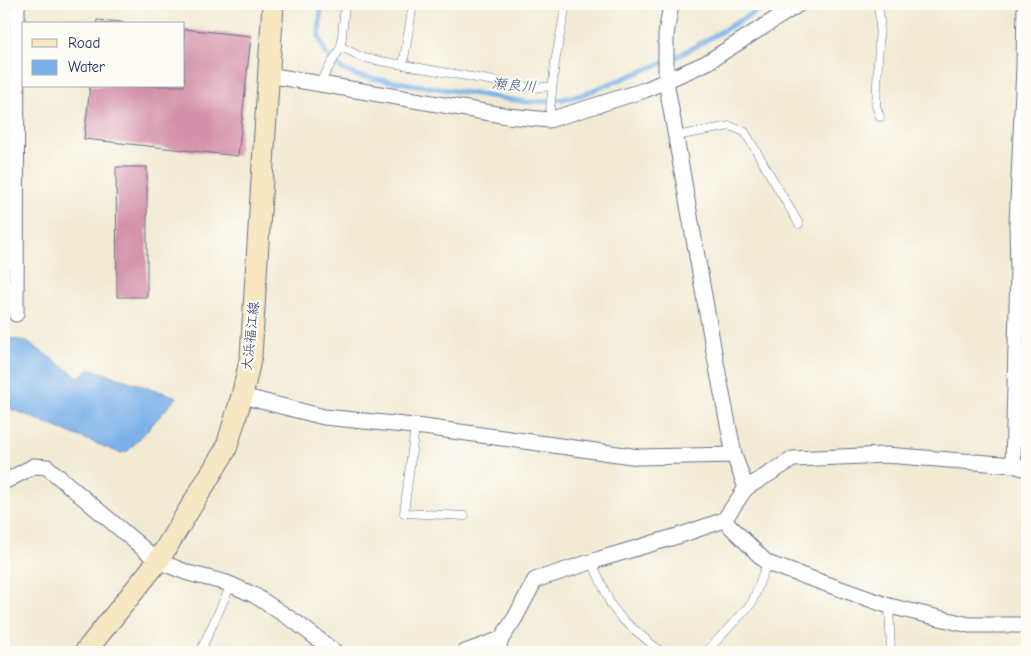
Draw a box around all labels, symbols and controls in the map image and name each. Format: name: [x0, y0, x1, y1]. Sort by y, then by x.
legend: [22, 22, 185, 88]
text: Road: [68, 34, 100, 52]
text: Water: [68, 58, 105, 76]
water label: 瀬良川: [491, 74, 537, 96]
street label: 大浜福江線: [238, 300, 263, 372]

